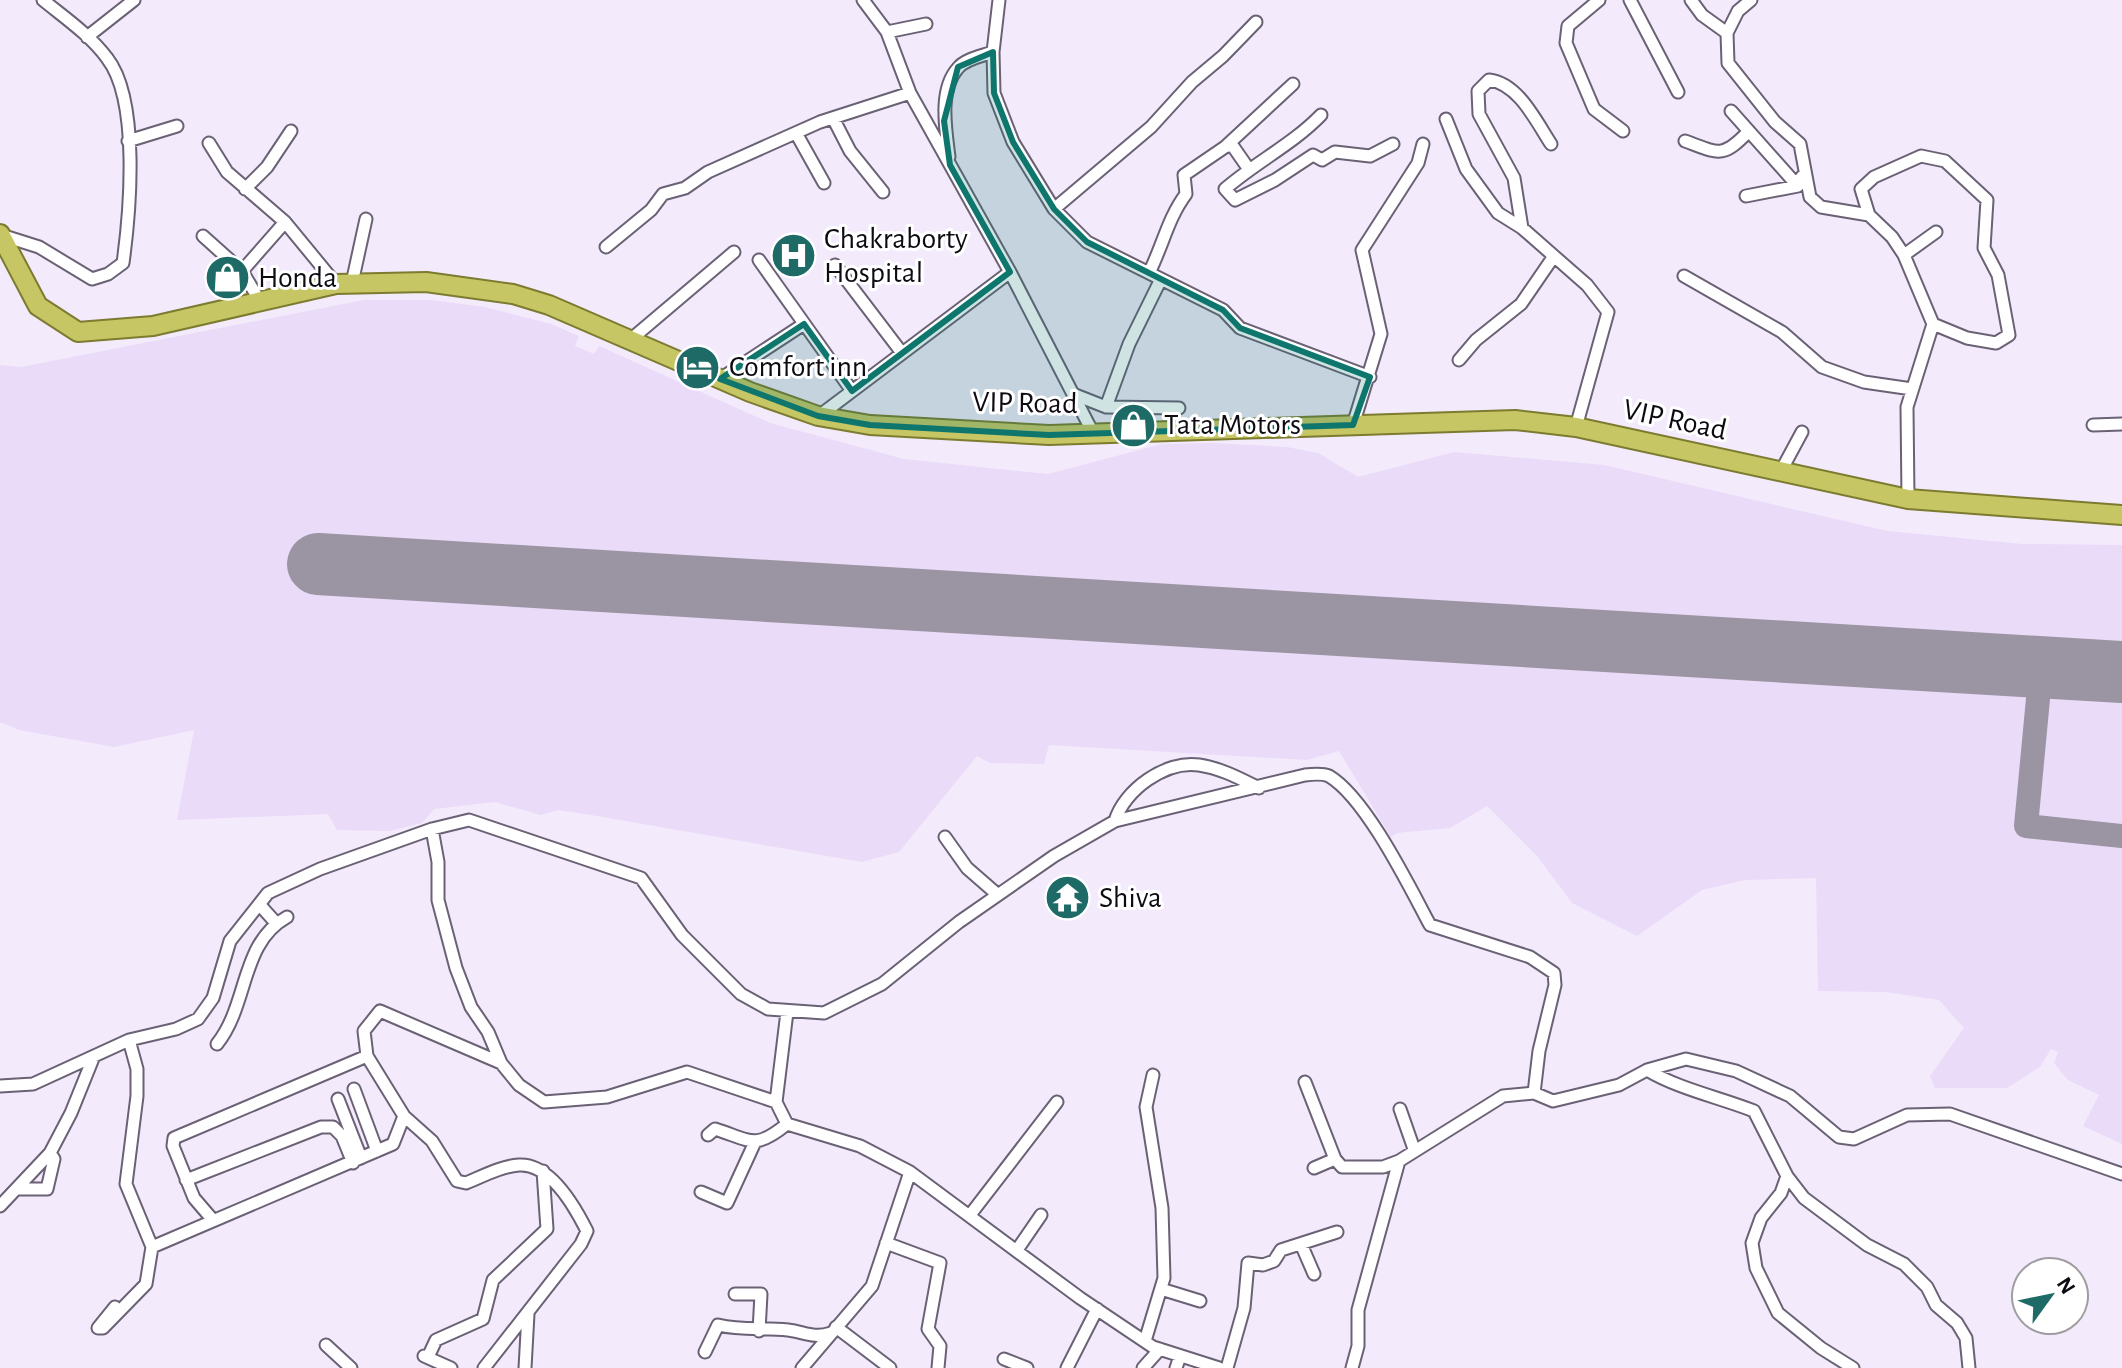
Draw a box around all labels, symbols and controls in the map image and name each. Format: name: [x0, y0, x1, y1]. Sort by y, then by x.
place label: Chakraborty Hospital: [824, 224, 968, 288]
hospital icon: Chakraborty Hospital: [769, 232, 817, 280]
shop icon: Honda: [203, 254, 251, 302]
place label: Honda: [258, 263, 337, 293]
hotel icon: Comfort inn: [674, 343, 722, 391]
place label: Comfort inn: [729, 352, 867, 382]
street label: VIP Road: [972, 387, 1078, 419]
street label: VIP Road: [1620, 394, 1730, 446]
shop icon: Tata Motors: [1109, 401, 1157, 449]
place label: Tata Motors: [1164, 410, 1301, 440]
temple icon: Shiva: [1044, 874, 1092, 922]
place label: Shiva: [1099, 883, 1162, 913]
north arrow: [2010, 1256, 2090, 1336]
text: N: [2053, 1273, 2079, 1298]

